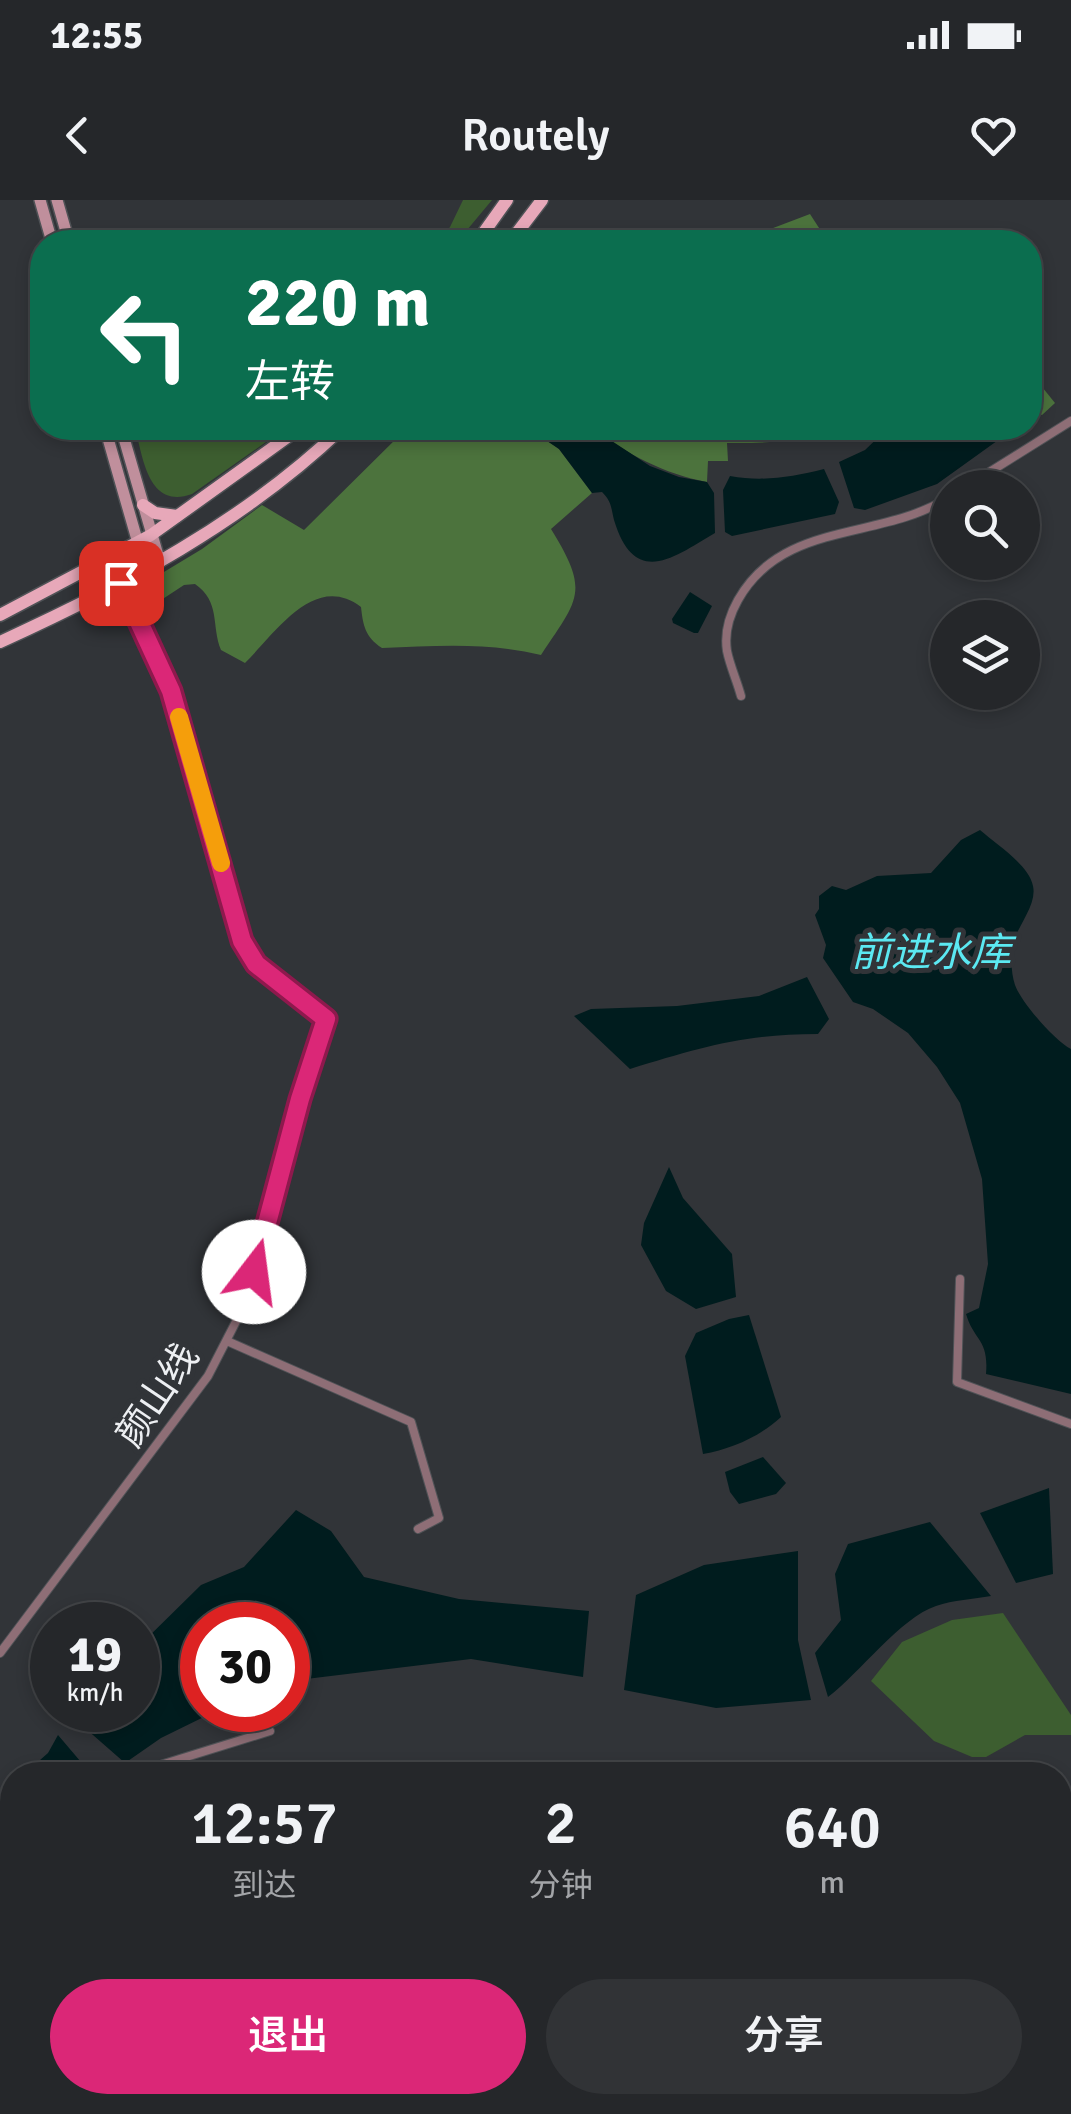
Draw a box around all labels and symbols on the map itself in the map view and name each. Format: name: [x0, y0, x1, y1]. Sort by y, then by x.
pin: [79, 541, 164, 626]
water label: 前进水库: [851, 928, 1017, 978]
position arrow: [202, 1220, 306, 1324]
street label: 颜山线: [106, 1335, 209, 1456]
speed limit sign: 30: [180, 1602, 310, 1732]

